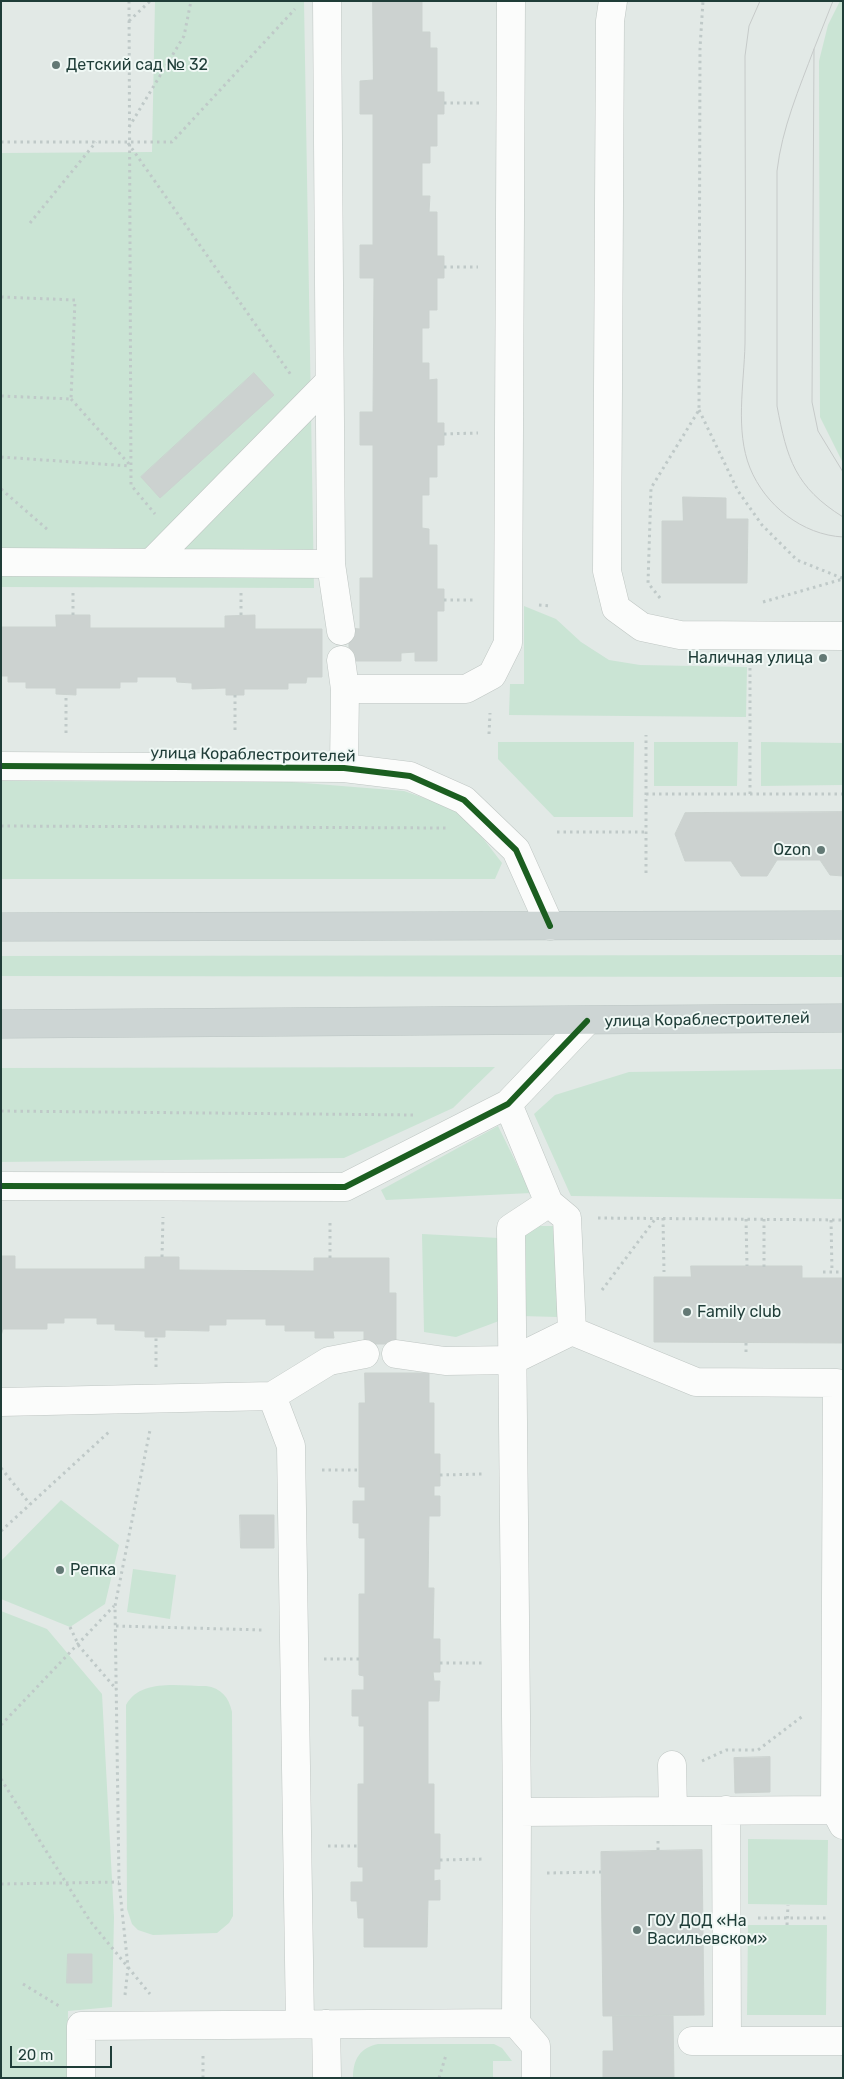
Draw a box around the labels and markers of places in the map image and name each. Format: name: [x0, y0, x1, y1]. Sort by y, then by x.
place label: Детский сад № 32: [66, 55, 208, 75]
marker: Детский сад № 32: [50, 59, 62, 71]
place label: Наличная улица: [688, 648, 813, 668]
marker: Наличная улица: [817, 652, 829, 664]
place label: Ozon: [773, 840, 811, 860]
marker: Ozon: [815, 844, 827, 856]
place label: Family club: [697, 1302, 781, 1322]
marker: Family club: [681, 1306, 693, 1318]
place label: Репка: [70, 1560, 116, 1580]
marker: Репка: [54, 1564, 66, 1576]
place label: ГОУ ДОД «На Васильевском»: [647, 1911, 767, 1949]
marker: ГОУ ДОД «На Васильевском»: [631, 1924, 643, 1936]

